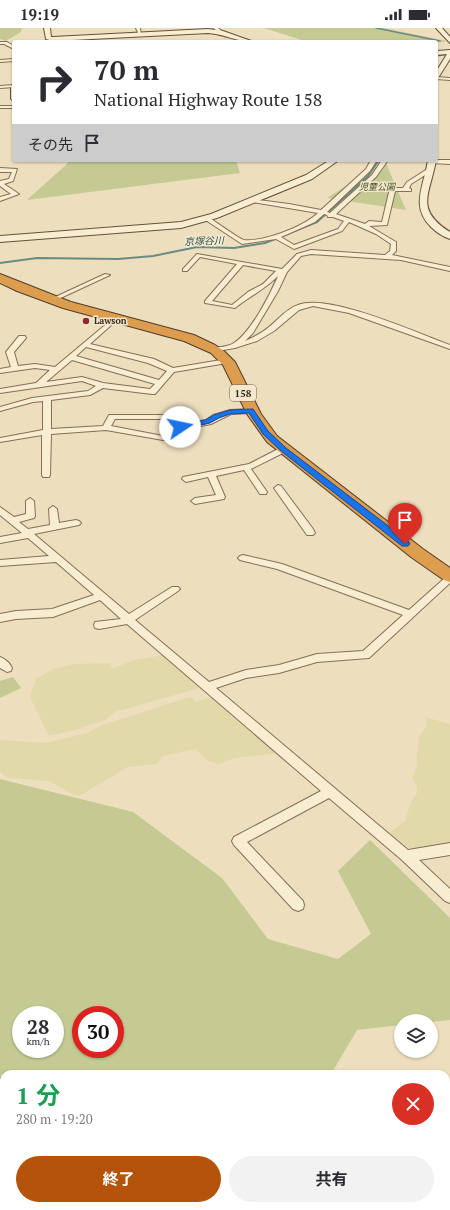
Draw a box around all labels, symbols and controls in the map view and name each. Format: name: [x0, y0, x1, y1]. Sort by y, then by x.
text: 19:19: [20, 4, 59, 24]
text: 70 m: [94, 51, 159, 88]
icon: right: [28, 56, 80, 108]
text: National Highway Route 158: [94, 87, 322, 111]
icon: arrive: [81, 132, 103, 154]
text: その先: [28, 134, 73, 154]
park label: 児童公園: [359, 181, 397, 193]
water label: 京塚谷川: [184, 234, 225, 248]
place label: Lawson: [94, 315, 127, 327]
marker: Lawson: [81, 316, 91, 326]
road number: 158: [230, 385, 256, 401]
position arrow: [159, 406, 201, 448]
pin: [388, 503, 422, 544]
icon: arrive: [394, 509, 416, 531]
speed limit sign: 30: [72, 1006, 124, 1058]
text: 28: [27, 1013, 49, 1040]
map controls: [394, 1014, 438, 1058]
button: layers: [394, 1014, 438, 1058]
text: km/h: [26, 1035, 50, 1048]
text: 1 分: [16, 1079, 60, 1111]
button: close: [392, 1083, 434, 1125]
text: 280 m · 19:20: [16, 1110, 93, 1128]
button: 終了: [16, 1156, 221, 1202]
button: 共有: [229, 1156, 434, 1202]

